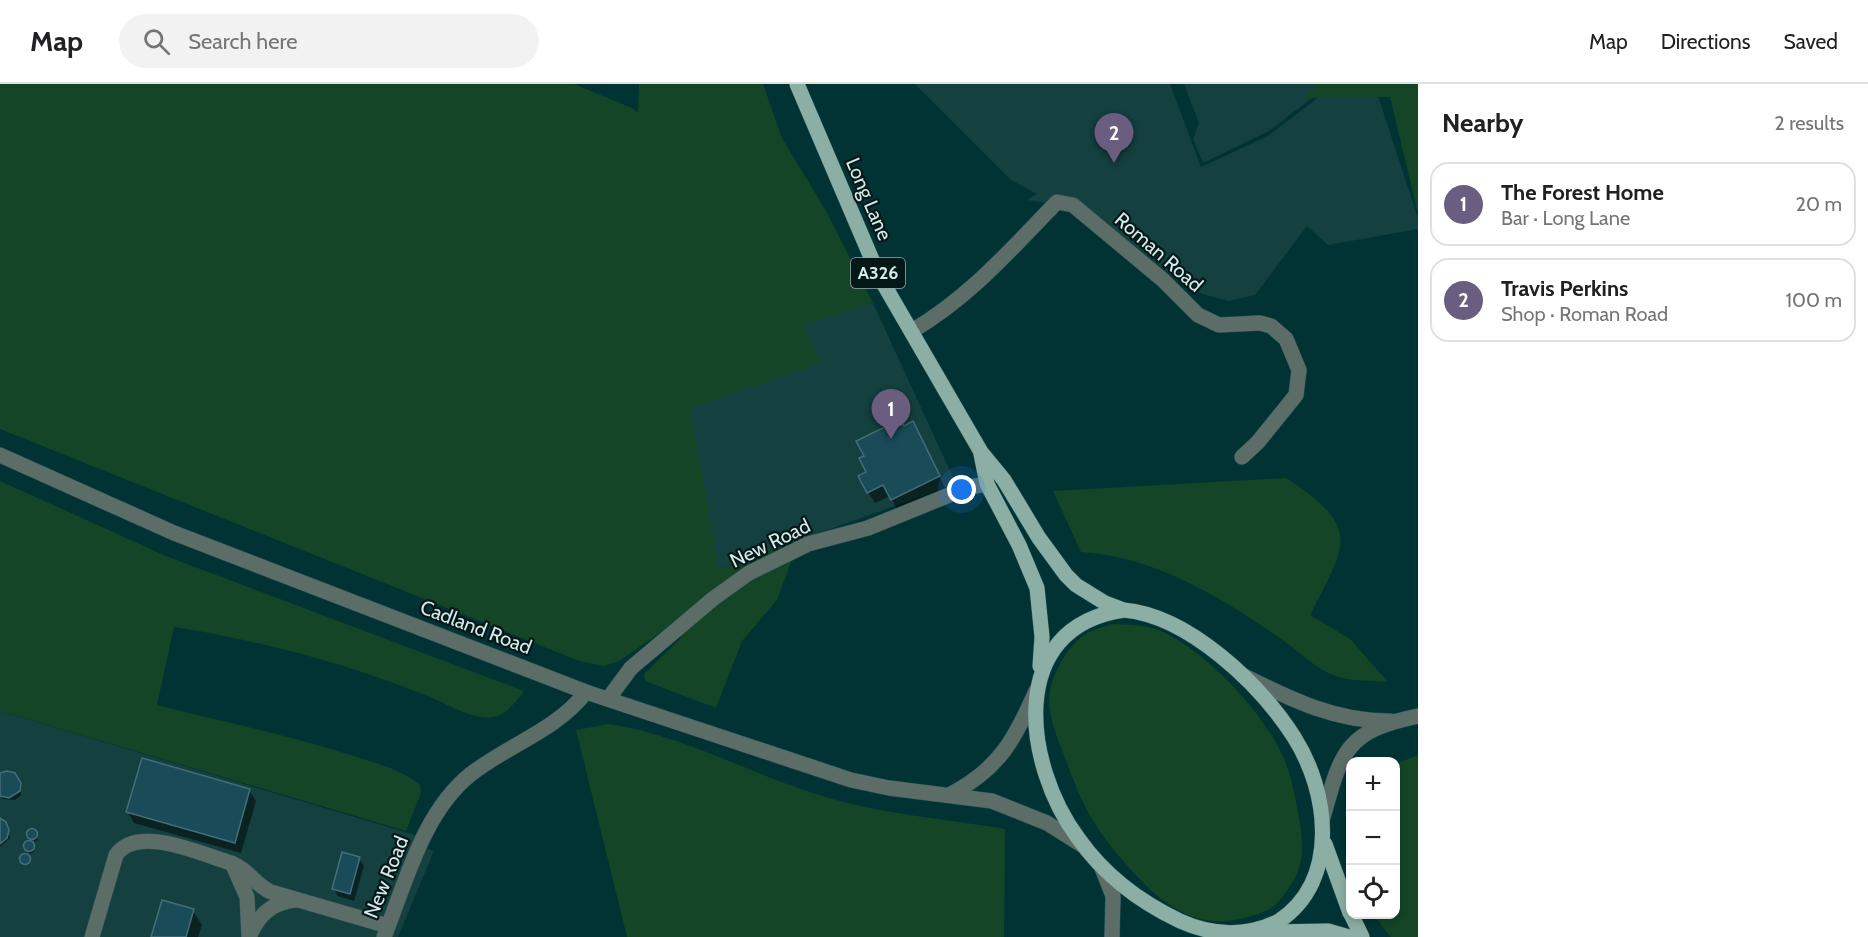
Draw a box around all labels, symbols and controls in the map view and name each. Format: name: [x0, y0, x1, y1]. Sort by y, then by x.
search box: [119, 14, 539, 68]
text: Map: [30, 24, 83, 58]
icon: search: [140, 25, 173, 58]
text: Search here: [188, 28, 297, 55]
text: Map: [1589, 29, 1628, 54]
text: Directions: [1661, 29, 1750, 54]
text: Saved: [1783, 29, 1838, 54]
text: Nearby: [1442, 107, 1523, 139]
text: 2 results: [1774, 111, 1844, 135]
pin: 2: [1094, 113, 1134, 163]
street label: Long Lane: [841, 154, 897, 244]
text: The Forest Home: [1501, 179, 1664, 206]
text: 1: [1460, 192, 1467, 216]
text: 20 m: [1796, 192, 1842, 216]
text: Bar · Long Lane: [1501, 206, 1630, 230]
street label: Roman Road: [1110, 207, 1208, 297]
road number: A326: [851, 258, 905, 288]
text: Travis Perkins: [1501, 275, 1628, 302]
text: 2: [1458, 288, 1469, 312]
text: 100 m: [1786, 288, 1842, 312]
text: Shop · Roman Road: [1501, 302, 1668, 326]
pin: 1: [872, 390, 910, 439]
your location: [947, 475, 976, 504]
street label: New Road: [726, 513, 814, 573]
street label: Cadland Road: [417, 595, 535, 659]
map controls: [1346, 757, 1400, 919]
button: +: [1346, 757, 1400, 811]
button: −: [1346, 811, 1400, 865]
street label: New Road: [359, 832, 413, 922]
button: locate: [1346, 865, 1400, 919]

